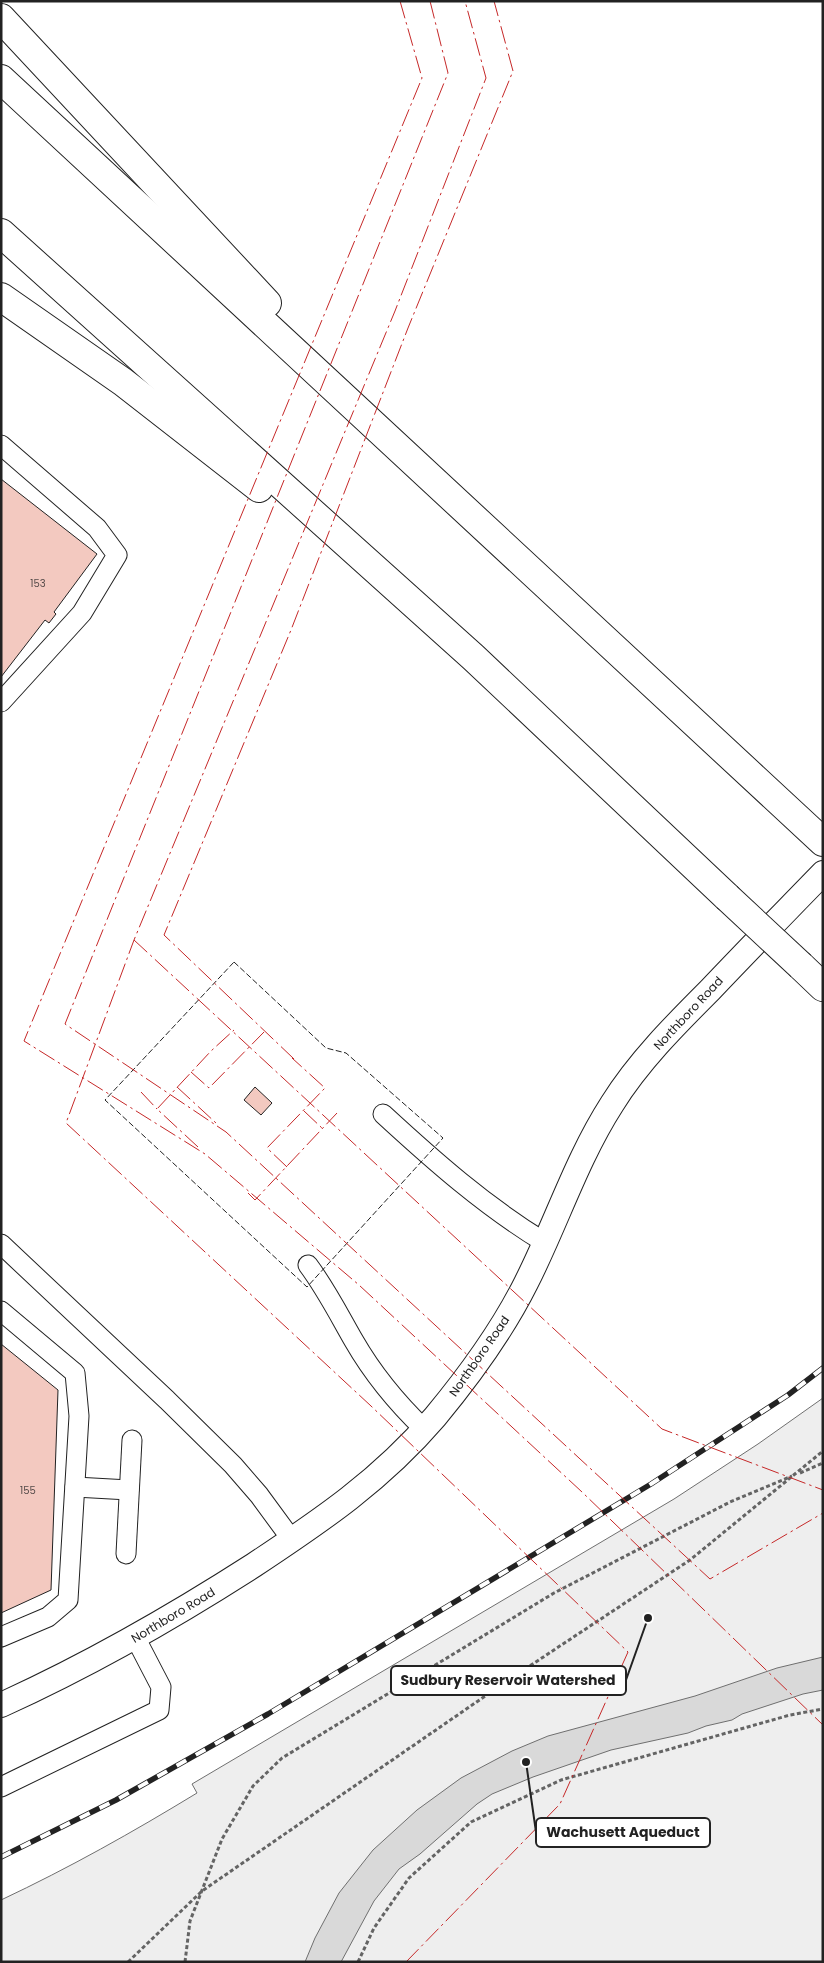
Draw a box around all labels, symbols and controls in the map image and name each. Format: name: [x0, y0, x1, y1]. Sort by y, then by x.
house number: 153: [30, 576, 46, 591]
street label: Northboro Road: [649, 972, 727, 1054]
street label: Northboro Road: [445, 1312, 513, 1400]
house number: 155: [20, 1483, 36, 1498]
street label: Northboro Road: [128, 1583, 218, 1647]
callout: Sudbury Reservoir Watershed: [391, 1666, 626, 1695]
text: Sudbury Reservoir Watershed: [400, 1670, 616, 1690]
callout: Wachusett Aqueduct: [536, 1818, 710, 1847]
text: Wachusett Aqueduct: [546, 1822, 700, 1842]

